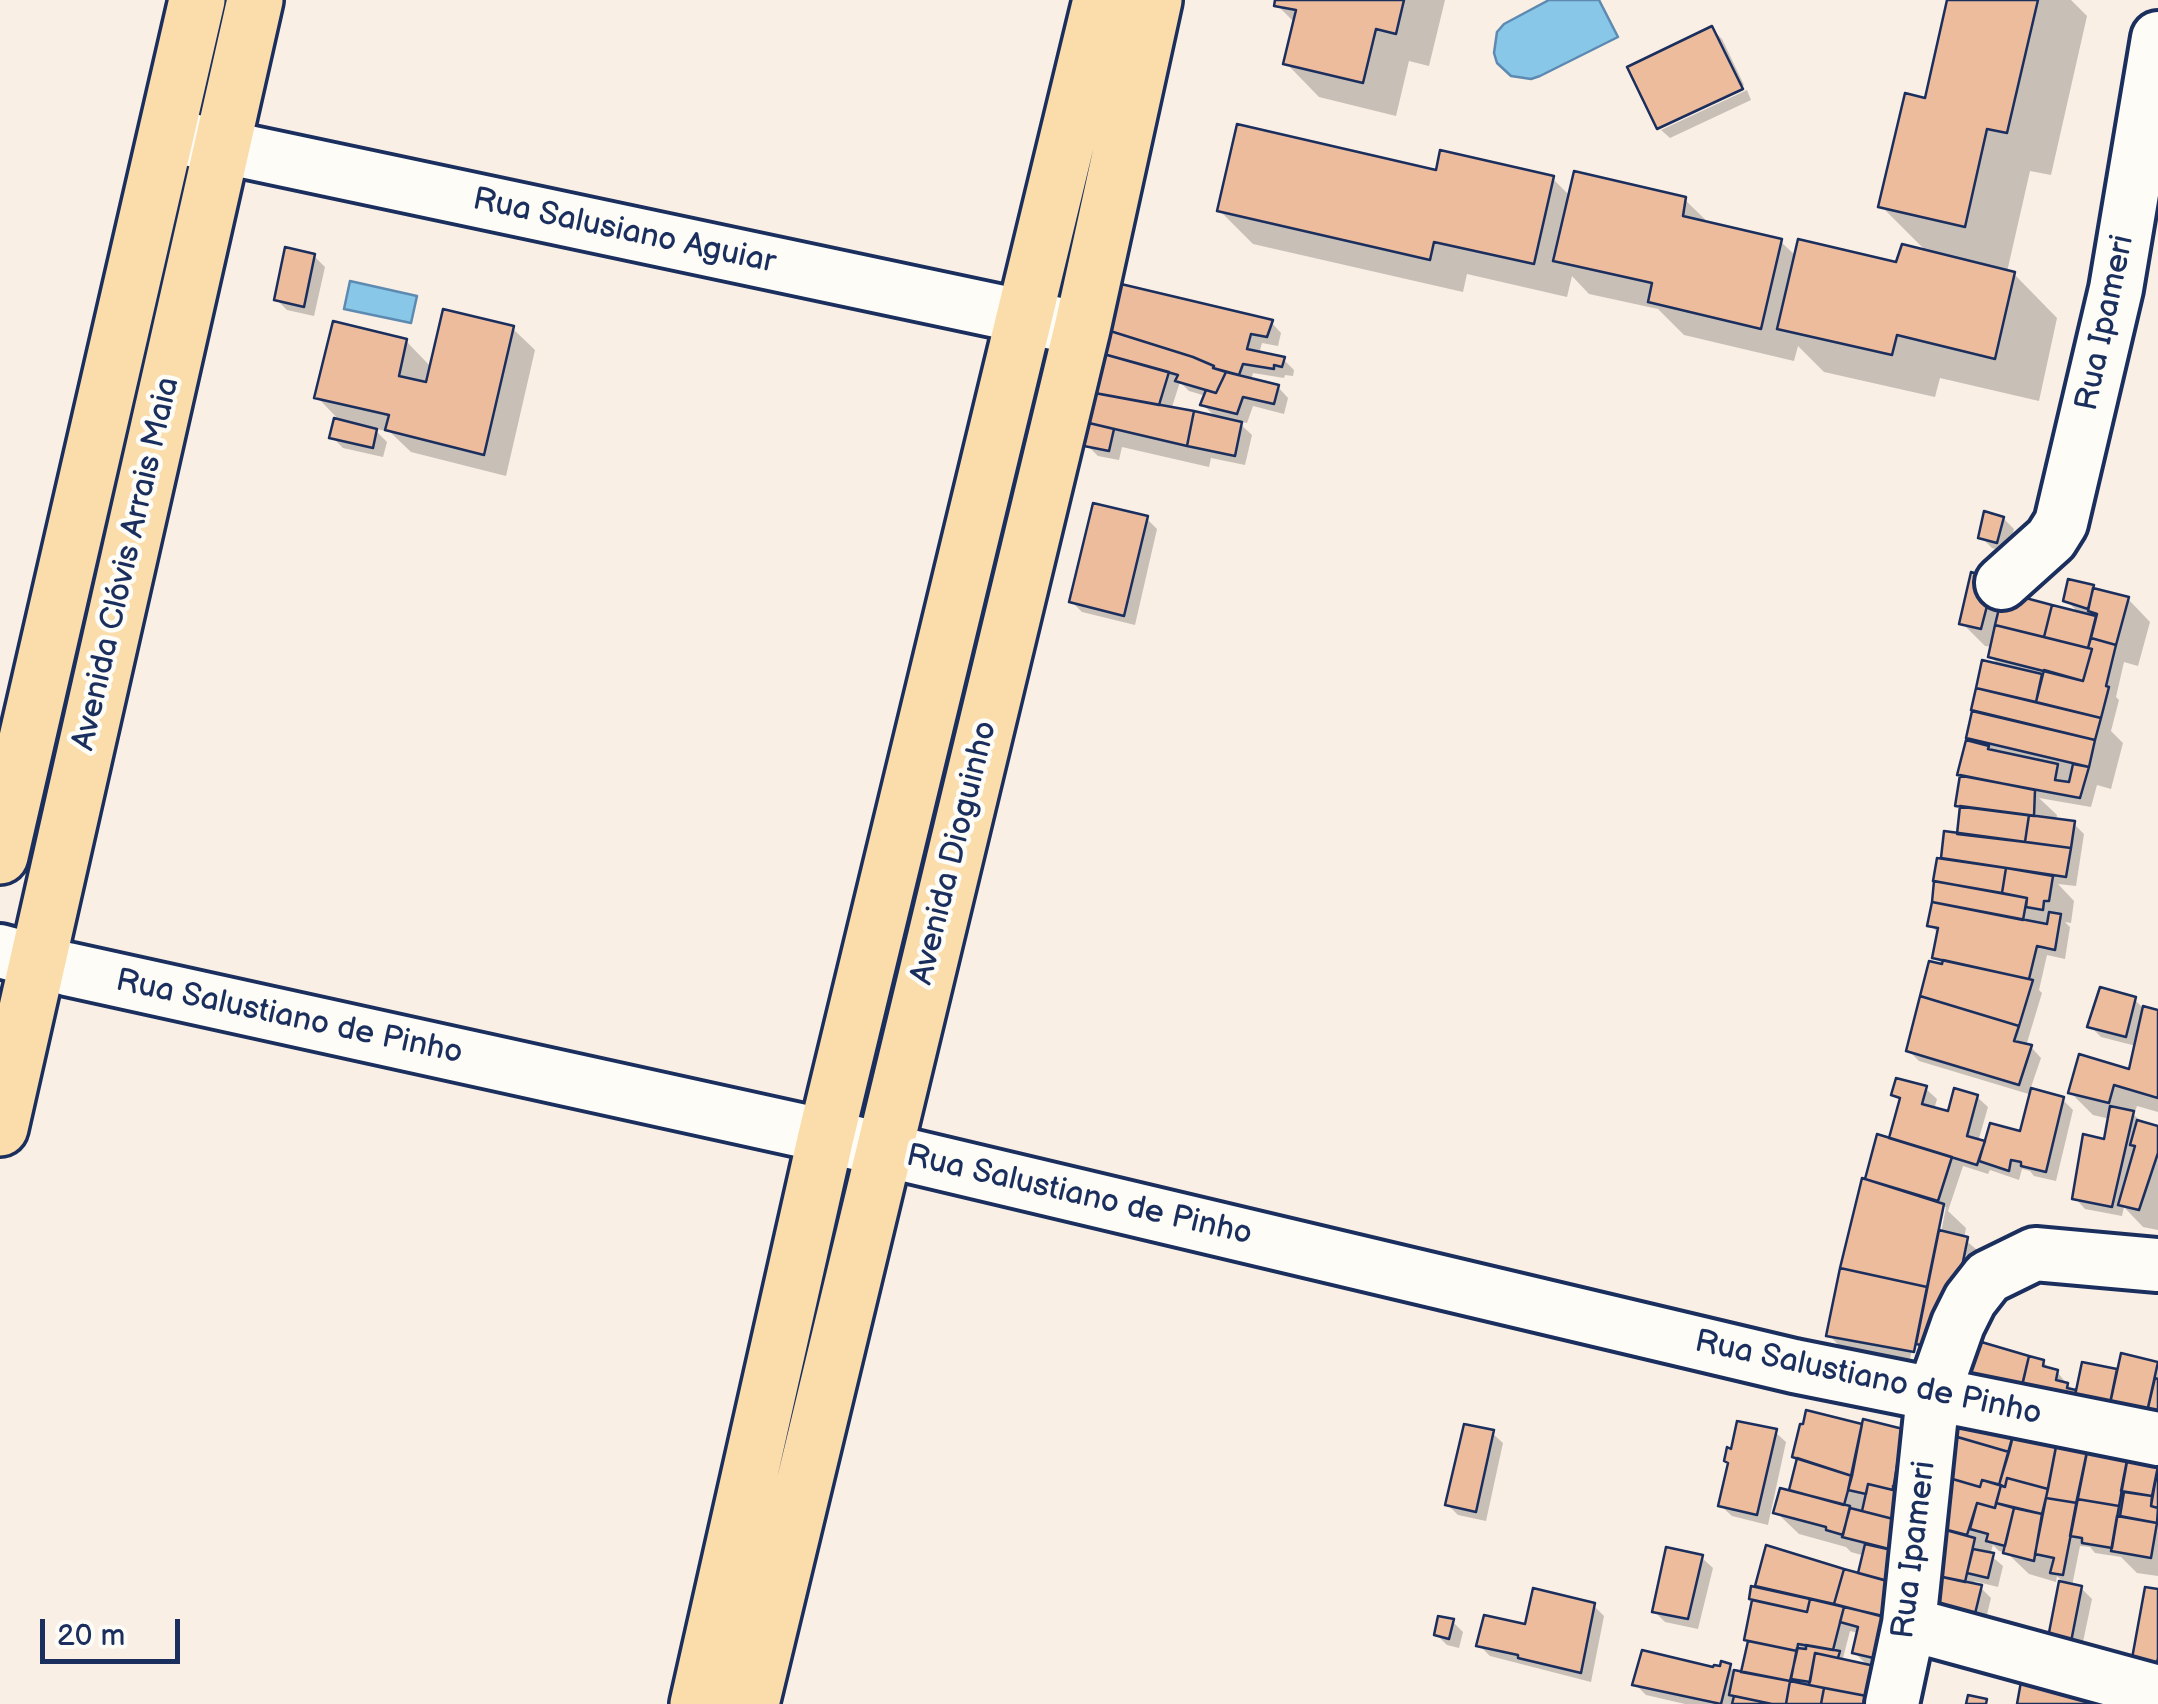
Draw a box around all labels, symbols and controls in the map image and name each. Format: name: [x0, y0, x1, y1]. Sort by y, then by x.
street label: Rua Salusiano Aguiar: [469, 181, 779, 283]
street label: Rua Ipameri: [2069, 232, 2143, 414]
street label: Avenida Clóvis Arrais Maia: [65, 374, 189, 754]
street label: Avenida Dioguinho: [904, 717, 1006, 989]
street label: Rua Salustiano de Pinho: [112, 962, 466, 1074]
street label: Rua Salustiano de Pinho: [903, 1138, 1255, 1254]
street label: Rua Salustiano de Pinho: [1691, 1323, 2045, 1435]
street label: Rua Ipameri: [1885, 1459, 1945, 1641]
scale bar: [45, 1599, 185, 1661]
text: 20 m: [57, 1618, 125, 1654]

